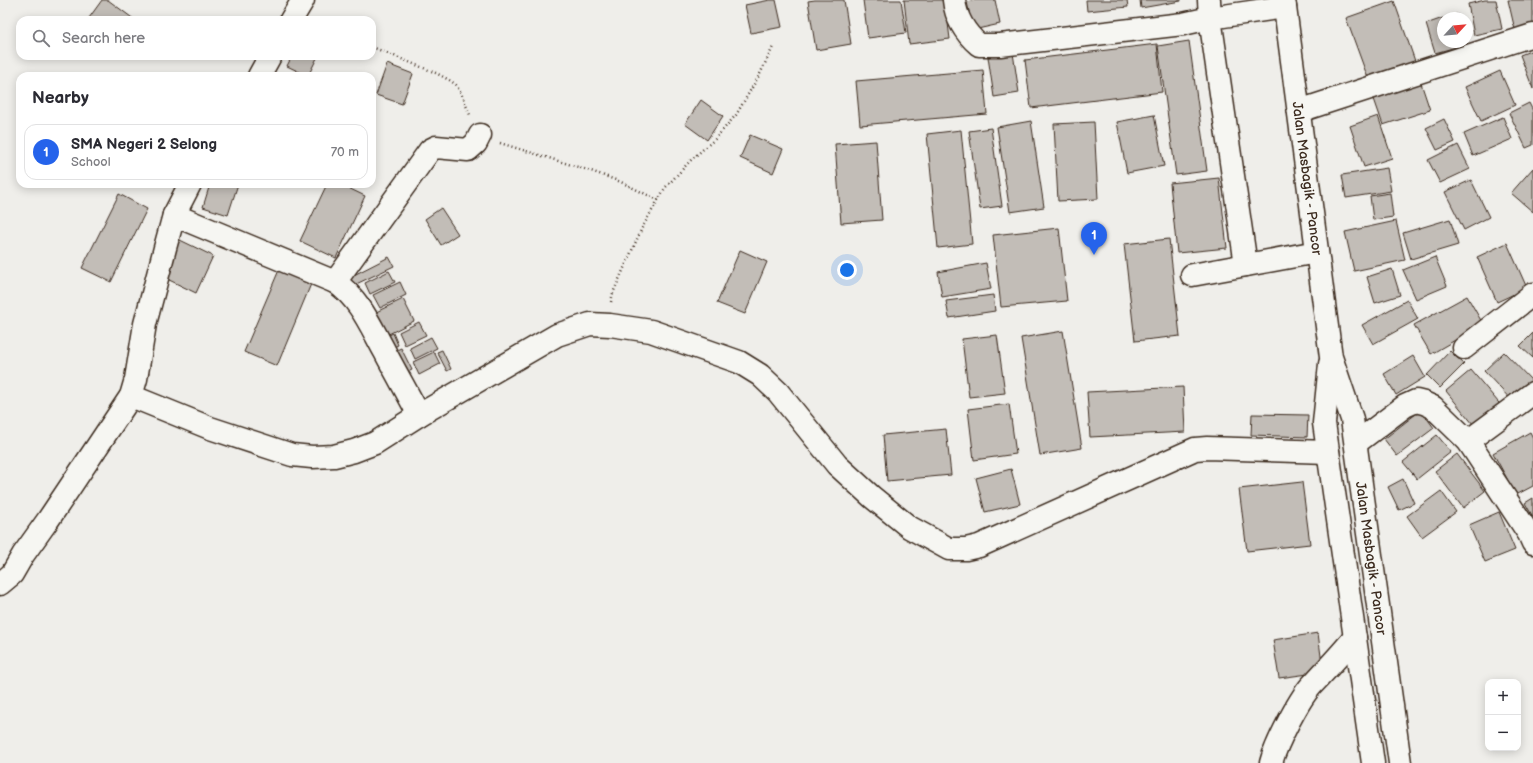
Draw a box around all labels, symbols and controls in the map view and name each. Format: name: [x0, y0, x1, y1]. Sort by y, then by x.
north arrow: [1437, 12, 1473, 48]
search box: [16, 16, 376, 60]
icon: search: [30, 27, 52, 49]
text: Search here: [62, 29, 145, 48]
text: Nearby: [32, 88, 89, 108]
street label: Jalan Masbagik - Pancor: [1288, 101, 1326, 257]
text: SMA Negeri 2 Selong: [71, 135, 217, 154]
text: 1: [43, 144, 49, 160]
text: 70 m: [331, 144, 359, 160]
text: School: [71, 154, 111, 170]
pin: 1: [1081, 222, 1107, 255]
your location: [837, 260, 857, 280]
street label: Jalan Masbagik - Pancor: [1352, 480, 1390, 637]
map controls: [1485, 679, 1521, 751]
button: +: [1485, 679, 1521, 715]
button: −: [1485, 715, 1521, 751]

